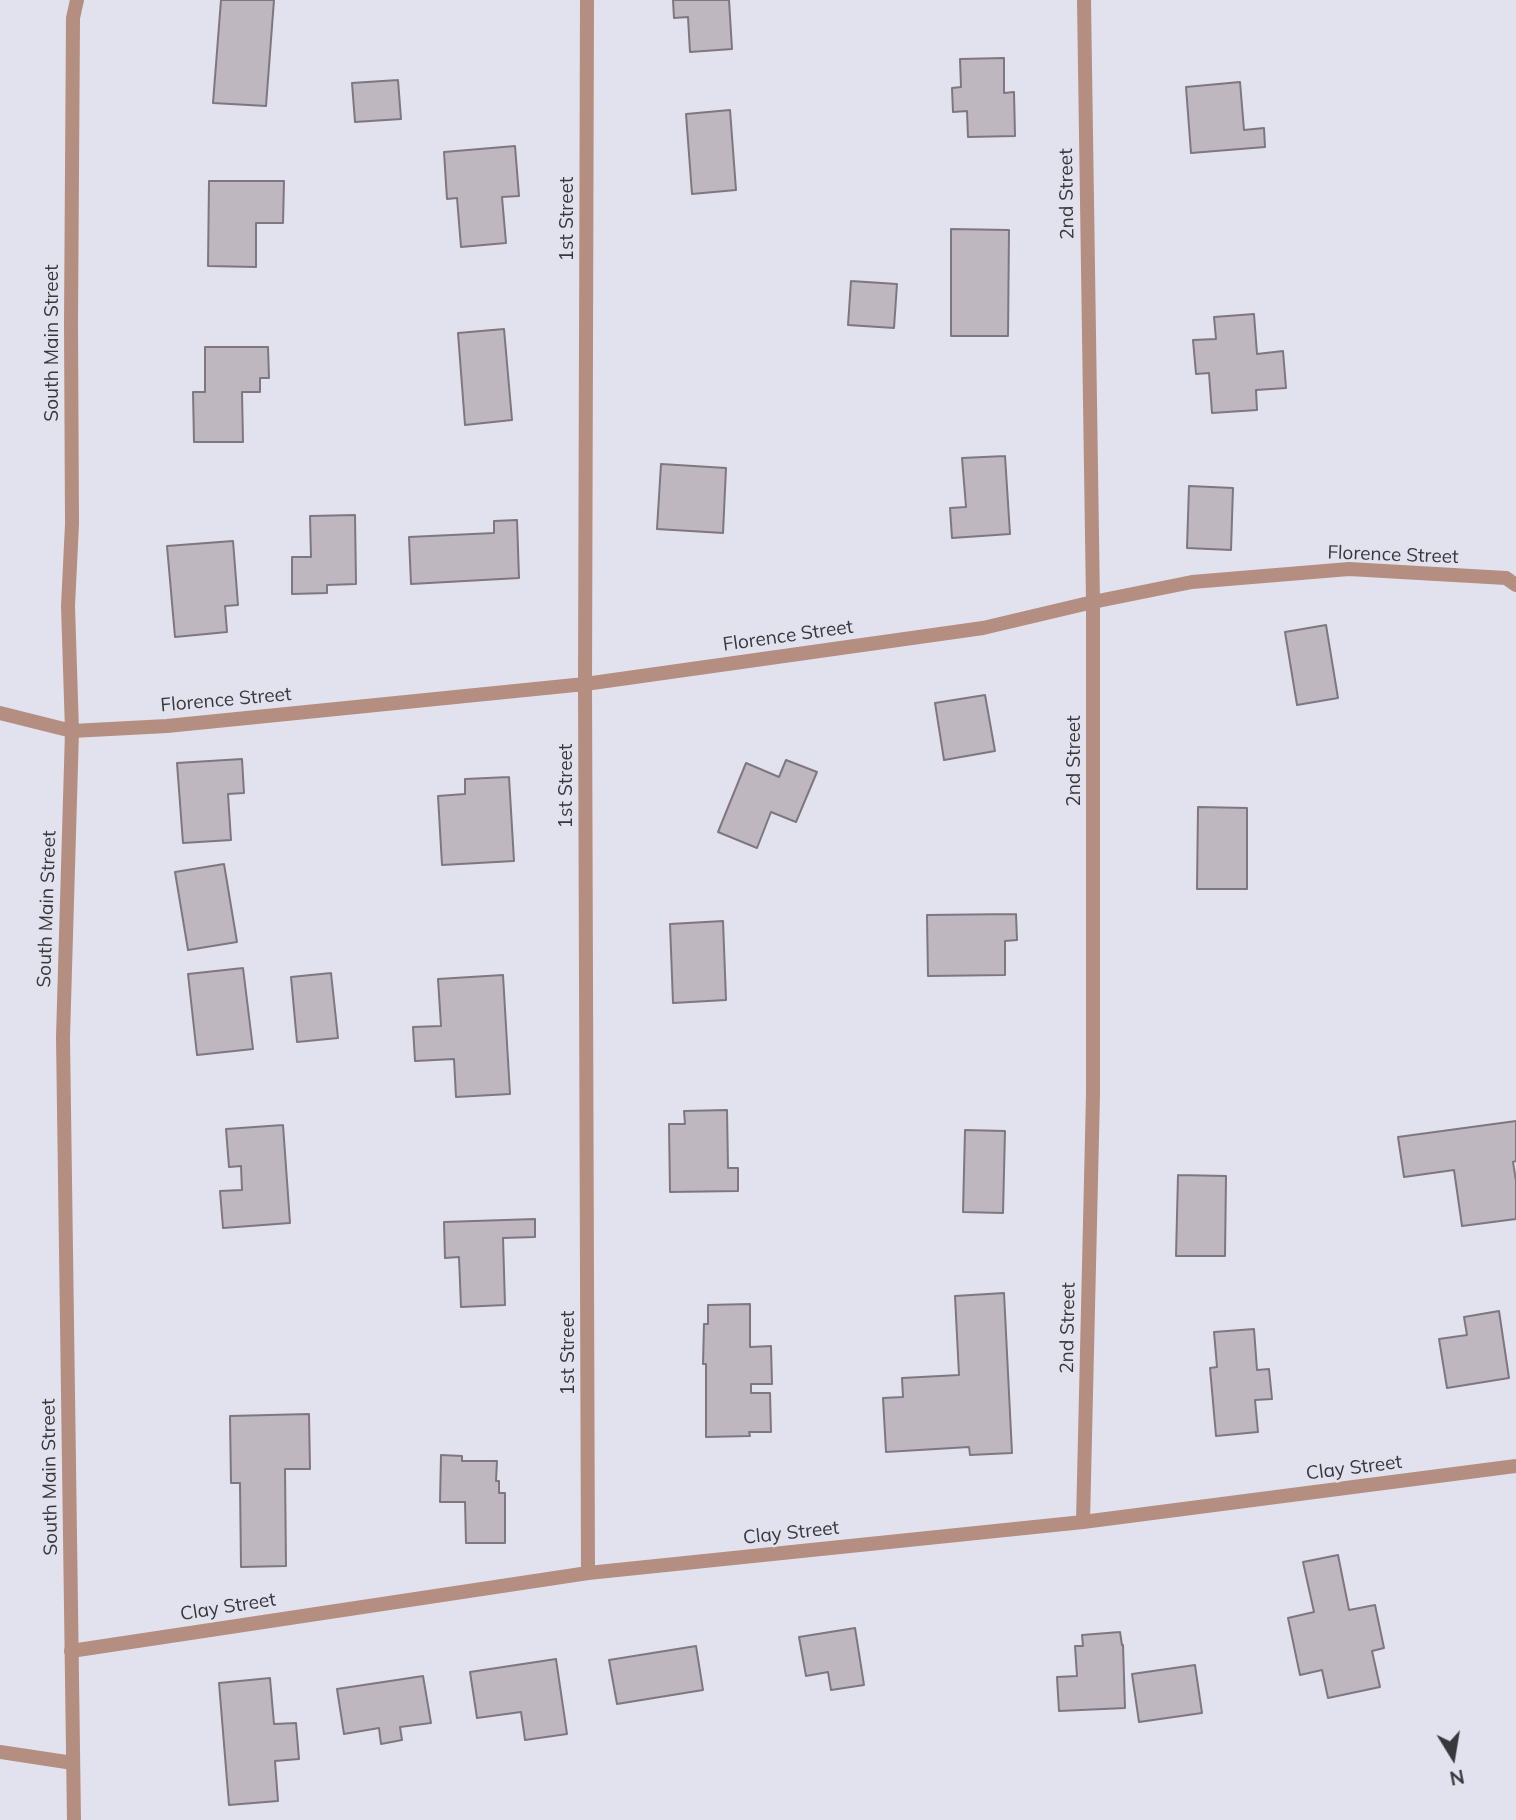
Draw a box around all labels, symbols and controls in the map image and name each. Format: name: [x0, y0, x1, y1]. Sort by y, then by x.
street label: 2nd Street: [1055, 148, 1079, 240]
street label: 1st Street: [556, 177, 578, 261]
street label: South Main Street: [41, 264, 63, 422]
street label: Florence Street: [1327, 541, 1459, 569]
street label: Florence Street: [721, 616, 855, 656]
street label: Florence Street: [160, 683, 292, 717]
street label: 2nd Street: [1063, 715, 1085, 807]
street label: 1st Street: [555, 744, 577, 828]
street label: South Main Street: [33, 830, 61, 988]
street label: 2nd Street: [1056, 1282, 1080, 1374]
street label: 1st Street: [557, 1311, 579, 1395]
street label: South Main Street: [37, 1398, 63, 1556]
street label: Clay Street: [1305, 1451, 1403, 1485]
street label: Clay Street: [742, 1517, 840, 1549]
street label: Clay Street: [179, 1588, 277, 1626]
north arrow: [1418, 1722, 1488, 1792]
text: N: [1448, 1764, 1466, 1791]

